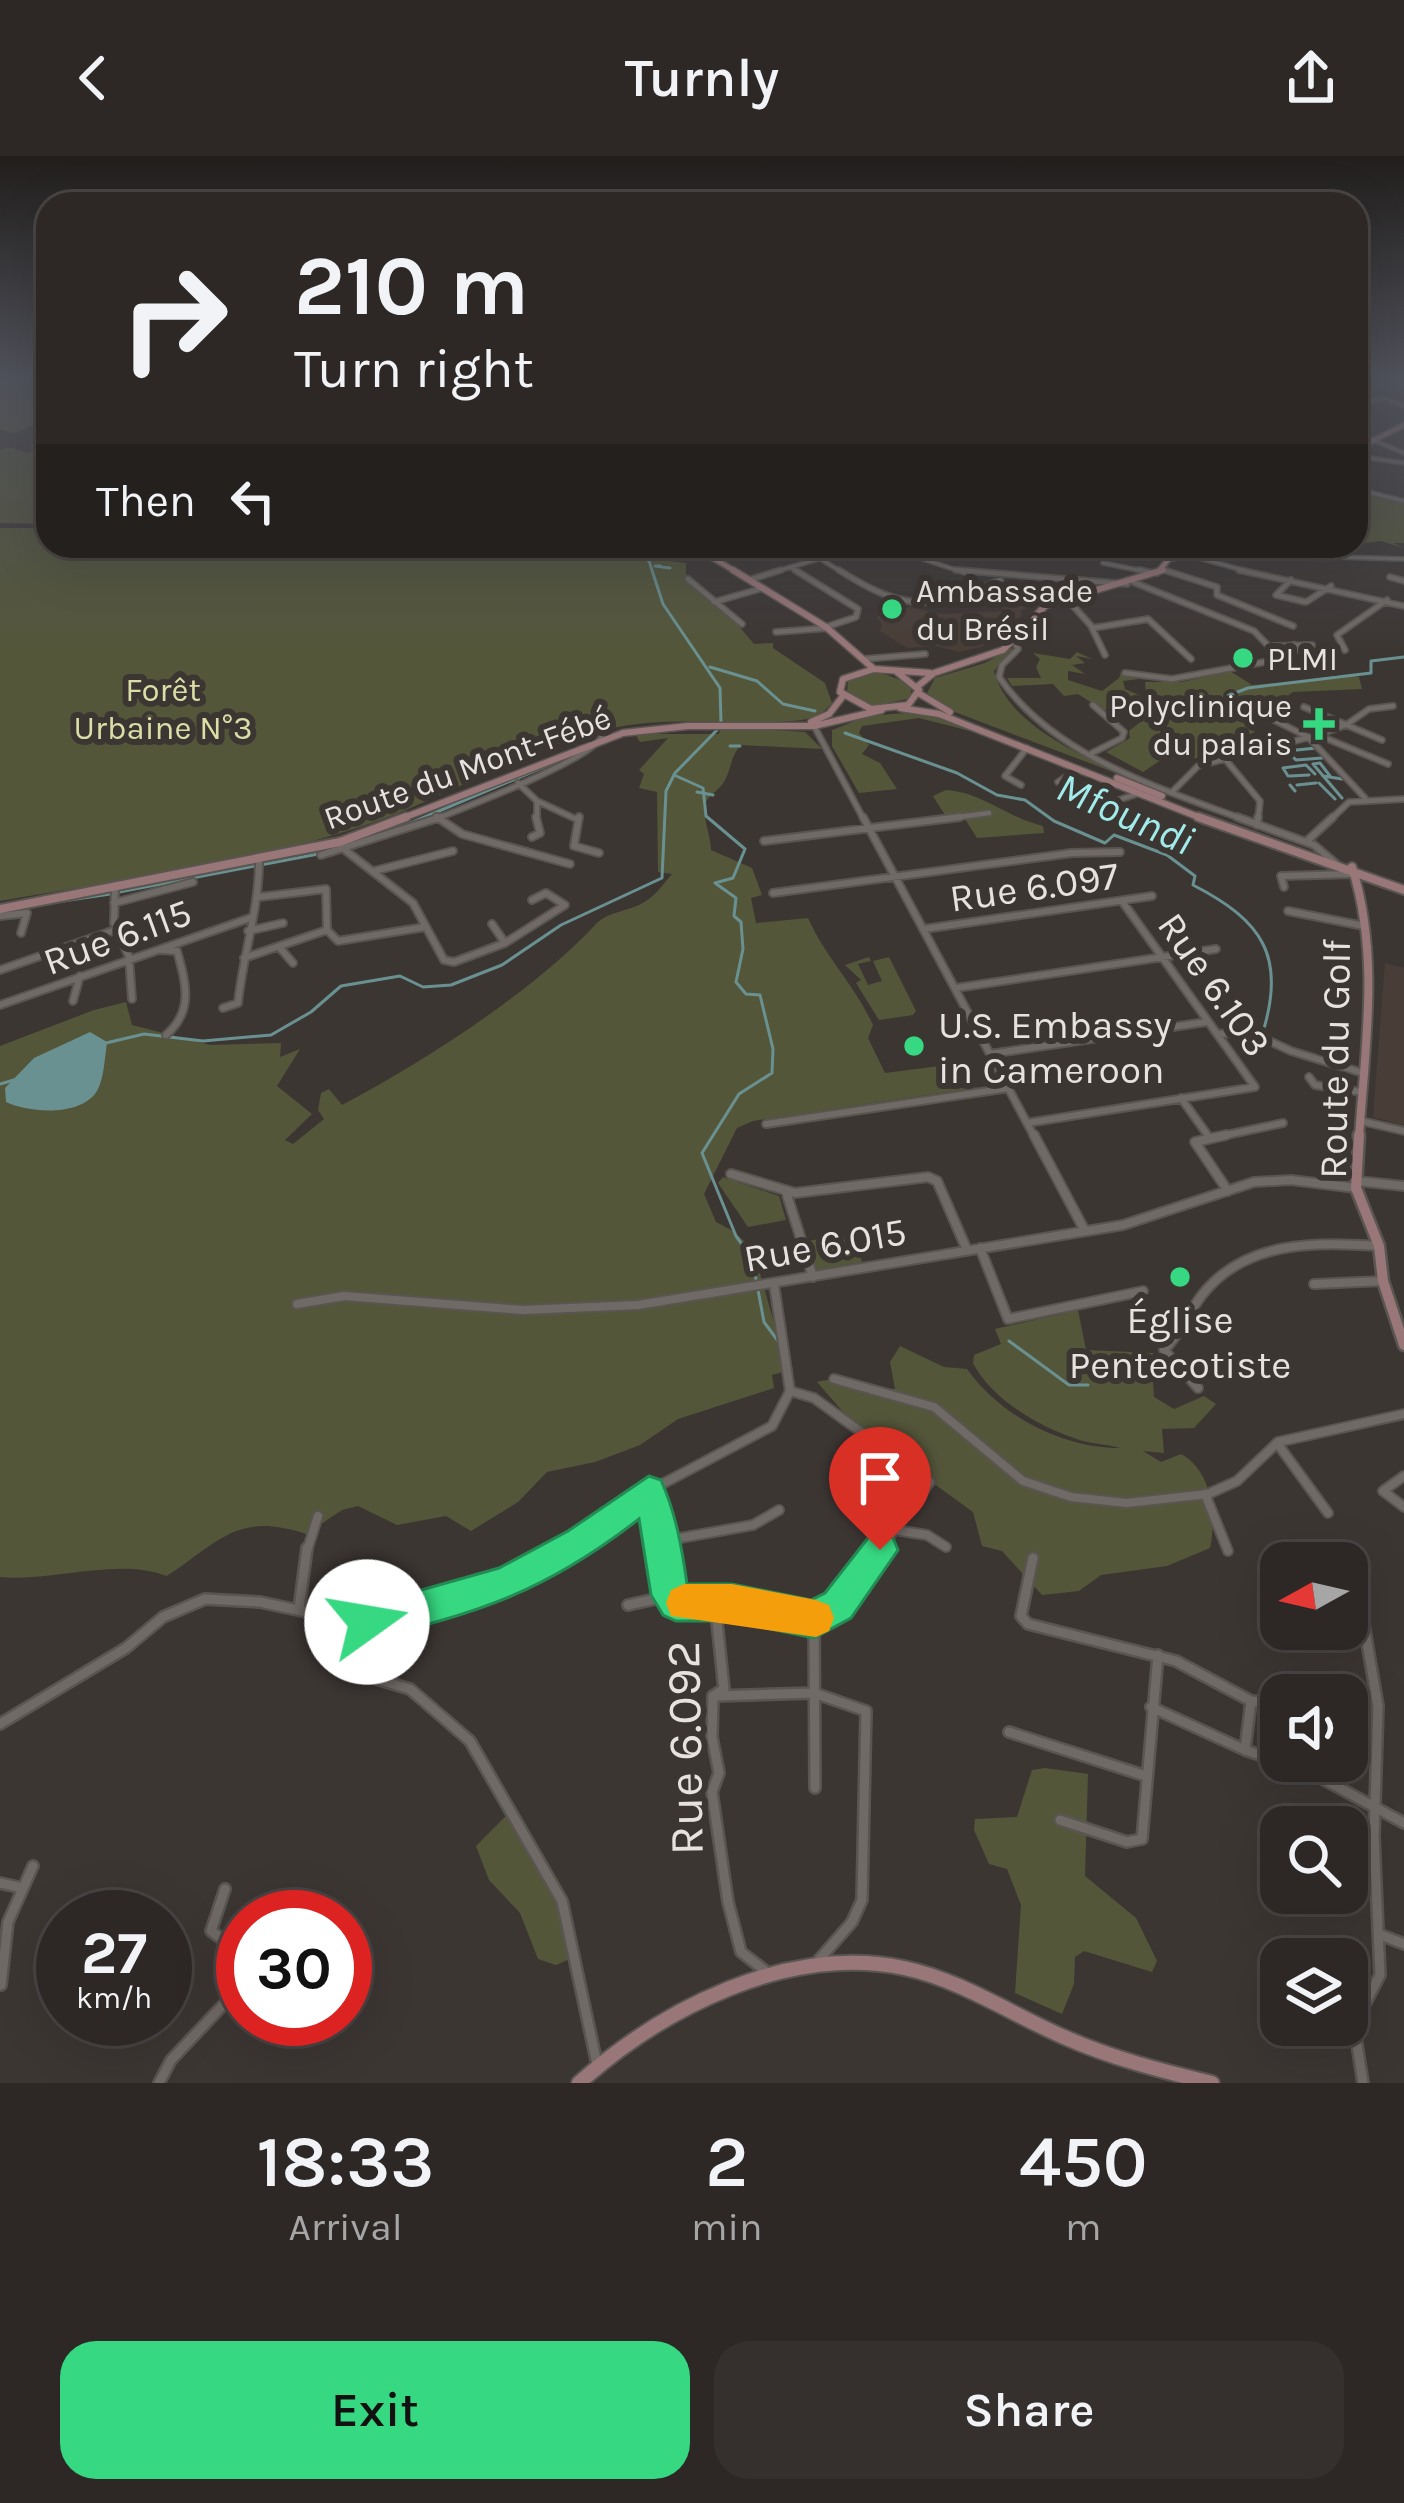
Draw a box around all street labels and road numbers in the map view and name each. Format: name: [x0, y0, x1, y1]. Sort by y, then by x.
street label: Route du Mont-Fébé: [319, 698, 616, 838]
street label: Rue 6.097: [947, 852, 1122, 922]
street label: Rue 6.115: [37, 889, 198, 985]
street label: Rue 6.103: [1148, 904, 1280, 1065]
street label: Route du Golf: [1310, 938, 1360, 1179]
street label: Rue 6.015: [740, 1208, 910, 1282]
street label: Rue 6.092: [655, 1640, 715, 1856]

